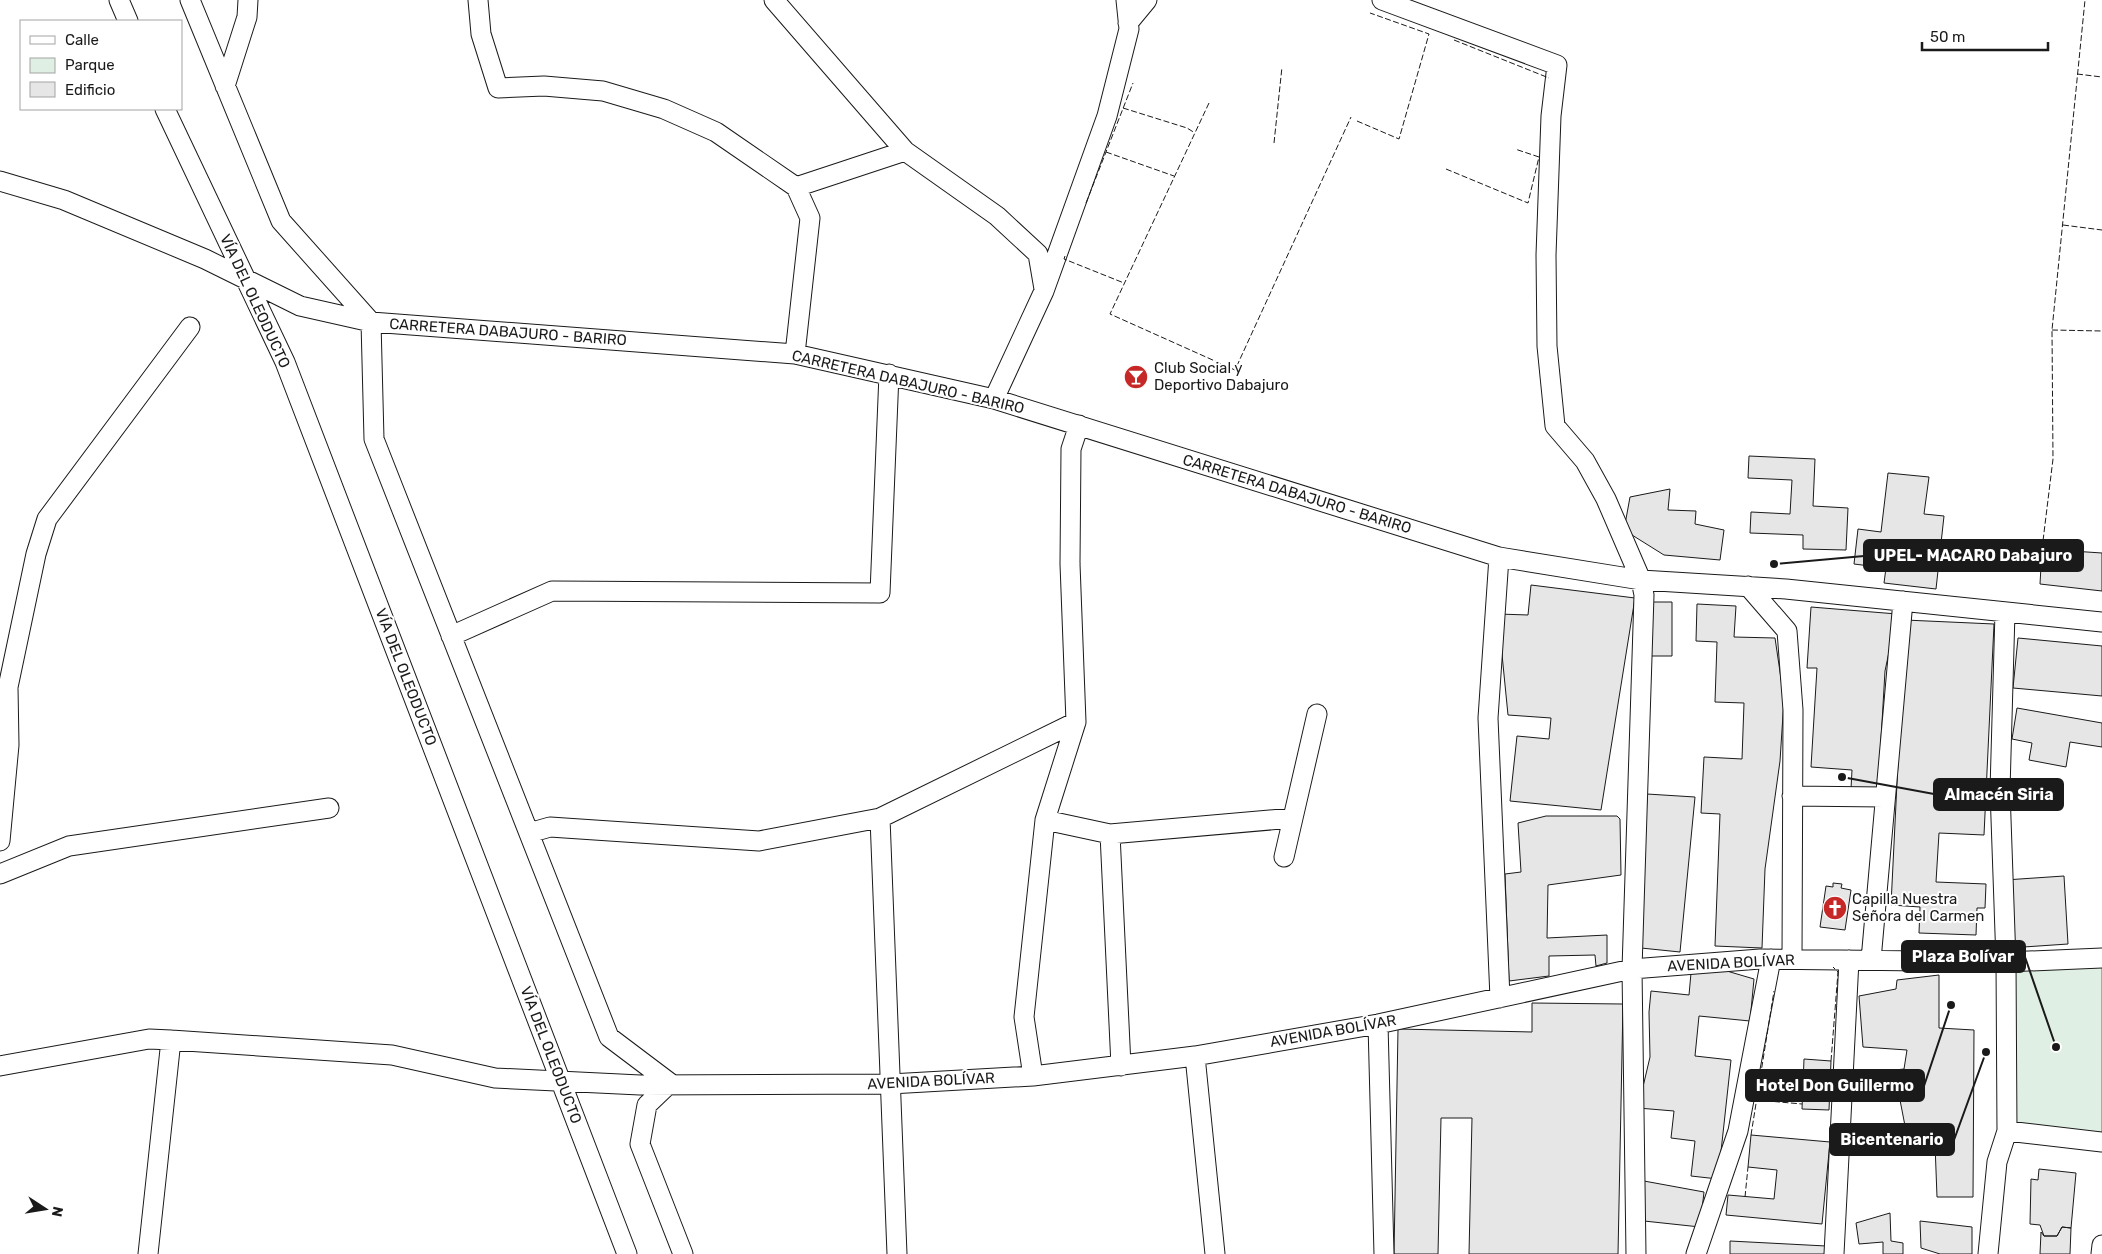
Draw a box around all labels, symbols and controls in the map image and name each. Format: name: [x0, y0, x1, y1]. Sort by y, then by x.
legend: [20, 20, 182, 110]
scale bar: [1922, 20, 2048, 52]
text: 50 m: [1930, 28, 1965, 46]
text: Calle: [65, 31, 99, 49]
text: Parque: [65, 56, 115, 74]
text: Edificio: [65, 81, 115, 99]
street label: VÍA DEL OLEODUCTO: [216, 231, 294, 371]
street label: CARRETERA DABAJURO - BARIRO: [389, 315, 627, 349]
street label: CARRETERA DABAJURO - BARIRO: [790, 346, 1026, 418]
place label: Club Social y Deportivo Dabajuro: [1154, 359, 1289, 394]
bar icon: Club Social y Deportivo Dabajuro: [1123, 364, 1149, 390]
street label: CARRETERA DABAJURO - BARIRO: [1181, 451, 1413, 537]
callout: UPEL- MACARO Dabajuro: [1864, 540, 2083, 571]
text: UPEL- MACARO Dabajuro: [1874, 546, 2072, 565]
street label: VÍA DEL OLEODUCTO: [372, 606, 440, 748]
callout: Almacén Siria: [1934, 779, 2063, 810]
text: Almacén Siria: [1944, 785, 2054, 804]
place label: Capilla Nuestra Señora del Carmen: [1852, 890, 1984, 925]
church icon: Capilla Nuestra Señora del Carmen: [1822, 895, 1848, 921]
callout: Plaza Bolívar: [1902, 941, 2025, 972]
text: Plaza Bolívar: [1912, 947, 2015, 966]
street label: AVENIDA BOLÍVAR: [1667, 951, 1796, 975]
street label: VÍA DEL OLEODUCTO: [517, 984, 585, 1126]
street label: AVENIDA BOLÍVAR: [1268, 1011, 1398, 1051]
street label: AVENIDA BOLÍVAR: [867, 1069, 996, 1093]
callout: Hotel Don Guillermo: [1746, 1070, 1924, 1101]
text: Hotel Don Guillermo: [1756, 1076, 1914, 1095]
callout: Bicentenario: [1830, 1124, 1954, 1155]
text: Bicentenario: [1840, 1130, 1944, 1149]
north arrow: [20, 1184, 70, 1234]
text: N: [48, 1205, 67, 1218]

